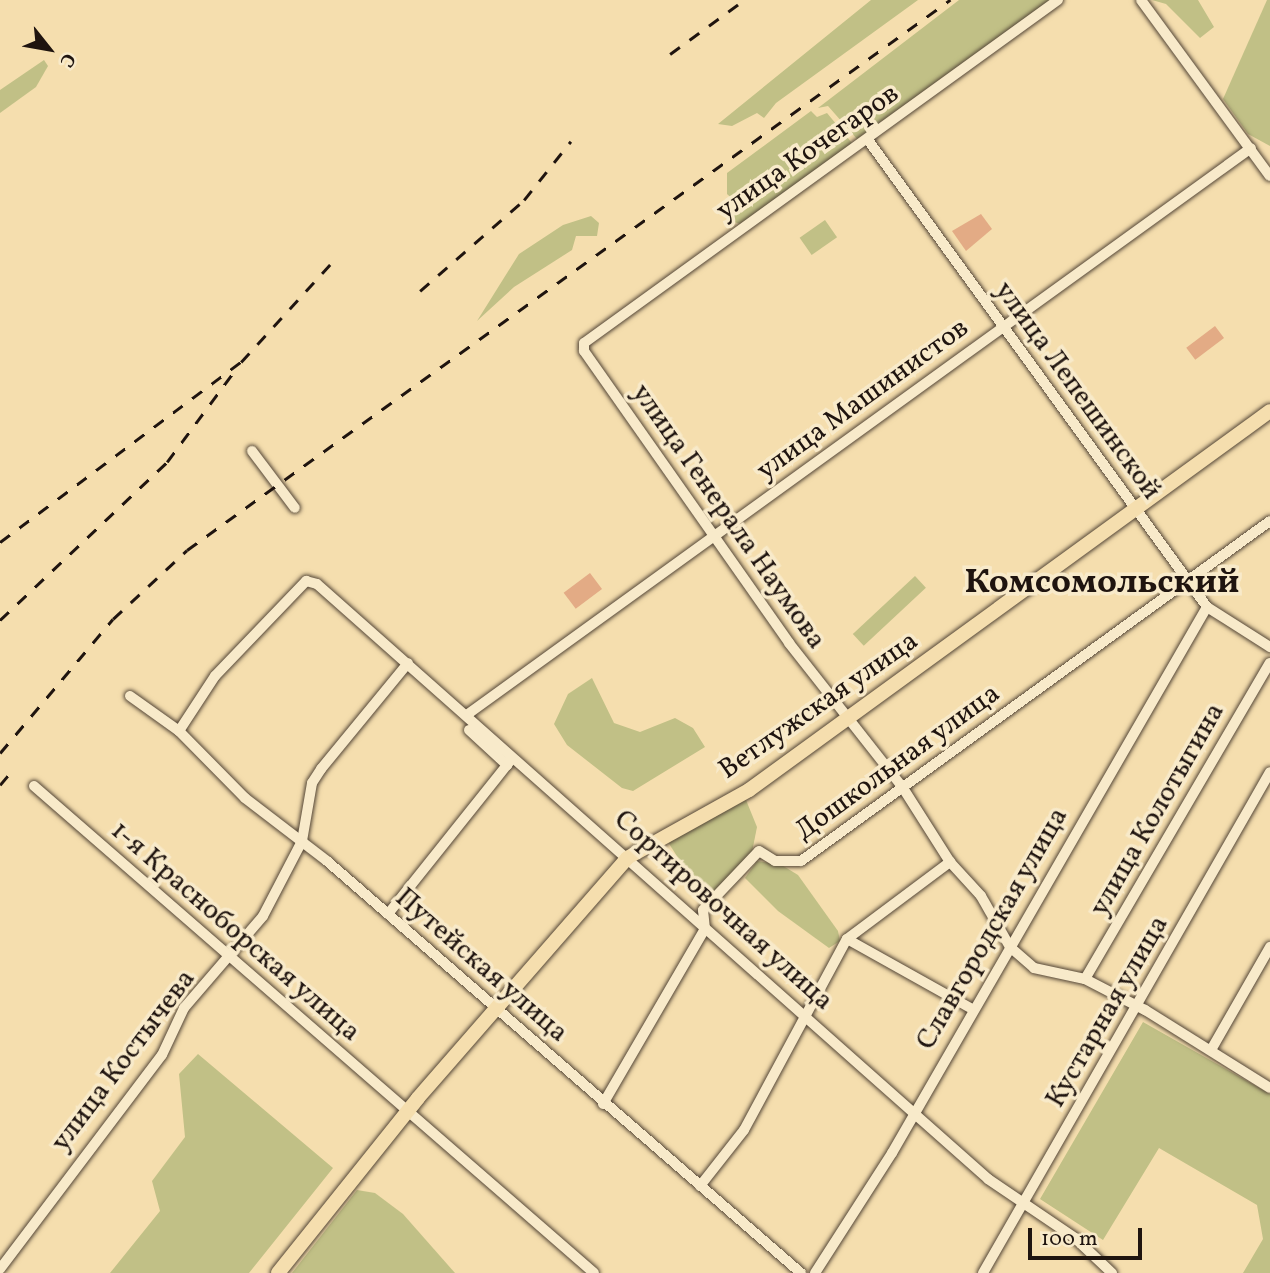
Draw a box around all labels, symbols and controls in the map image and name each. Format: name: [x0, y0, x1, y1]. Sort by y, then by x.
north arrow: [14, 14, 84, 84]
text: С: [53, 48, 81, 72]
street label: улица Кочегаров: [710, 78, 906, 228]
street label: улица Лепешинской: [987, 275, 1167, 507]
street label: улица Машинистов: [750, 312, 976, 488]
street label: улица Генерала Наумова: [624, 378, 832, 656]
district label: Комсомольский: [964, 562, 1240, 604]
street label: Ветлужская улица: [713, 625, 925, 787]
street label: Дошкольная улица: [789, 677, 1007, 849]
street label: улица Колотыгина: [1083, 697, 1233, 923]
street label: Славгородская улица: [910, 802, 1076, 1056]
street label: Сортировочная улица: [606, 803, 840, 1019]
street label: 1-я Красноборская улица: [103, 814, 367, 1050]
street label: Путейская улица: [387, 881, 575, 1051]
street label: Кустарная улица: [1039, 910, 1177, 1114]
street label: улица Костычева: [45, 963, 203, 1159]
scale bar: [1032, 1214, 1146, 1258]
text: 100 m: [1041, 1225, 1098, 1254]

